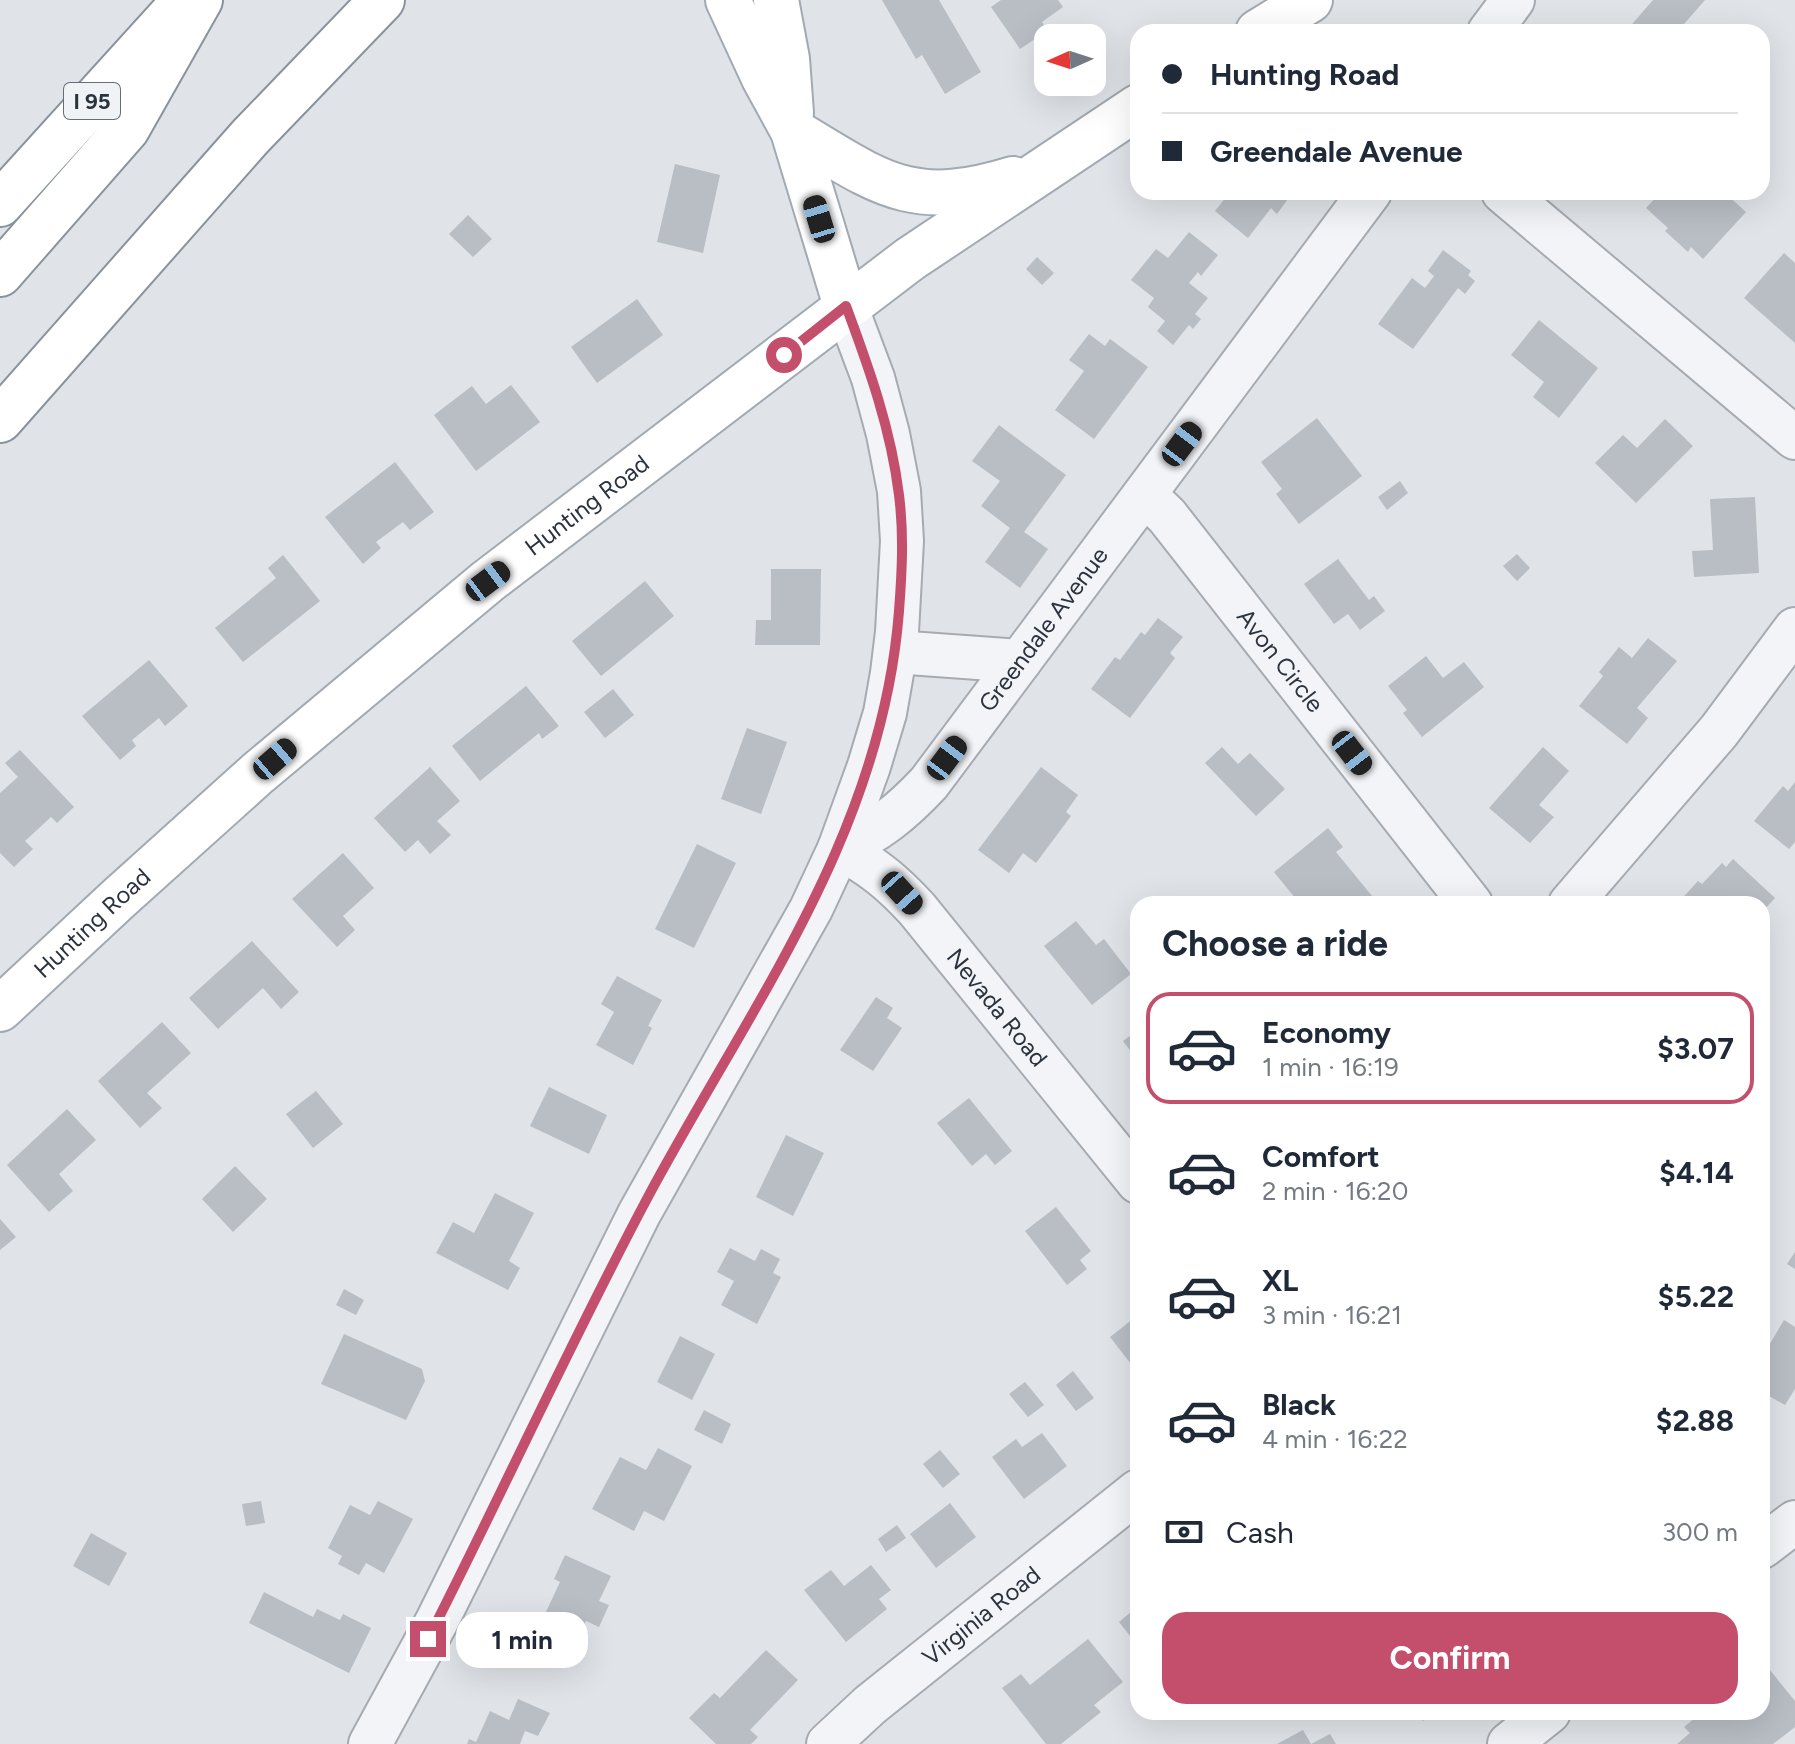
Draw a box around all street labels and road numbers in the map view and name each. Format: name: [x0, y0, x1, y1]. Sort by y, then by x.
road number: I 95: [64, 83, 120, 119]
street label: Hunting Road: [519, 448, 655, 561]
street label: Greendale Avenue: [972, 541, 1114, 717]
street label: Avon Circle: [1231, 603, 1330, 718]
street label: Hunting Road: [28, 862, 156, 984]
street label: Nevada Road: [941, 943, 1054, 1072]
street label: Virginia Road: [916, 1560, 1046, 1671]

